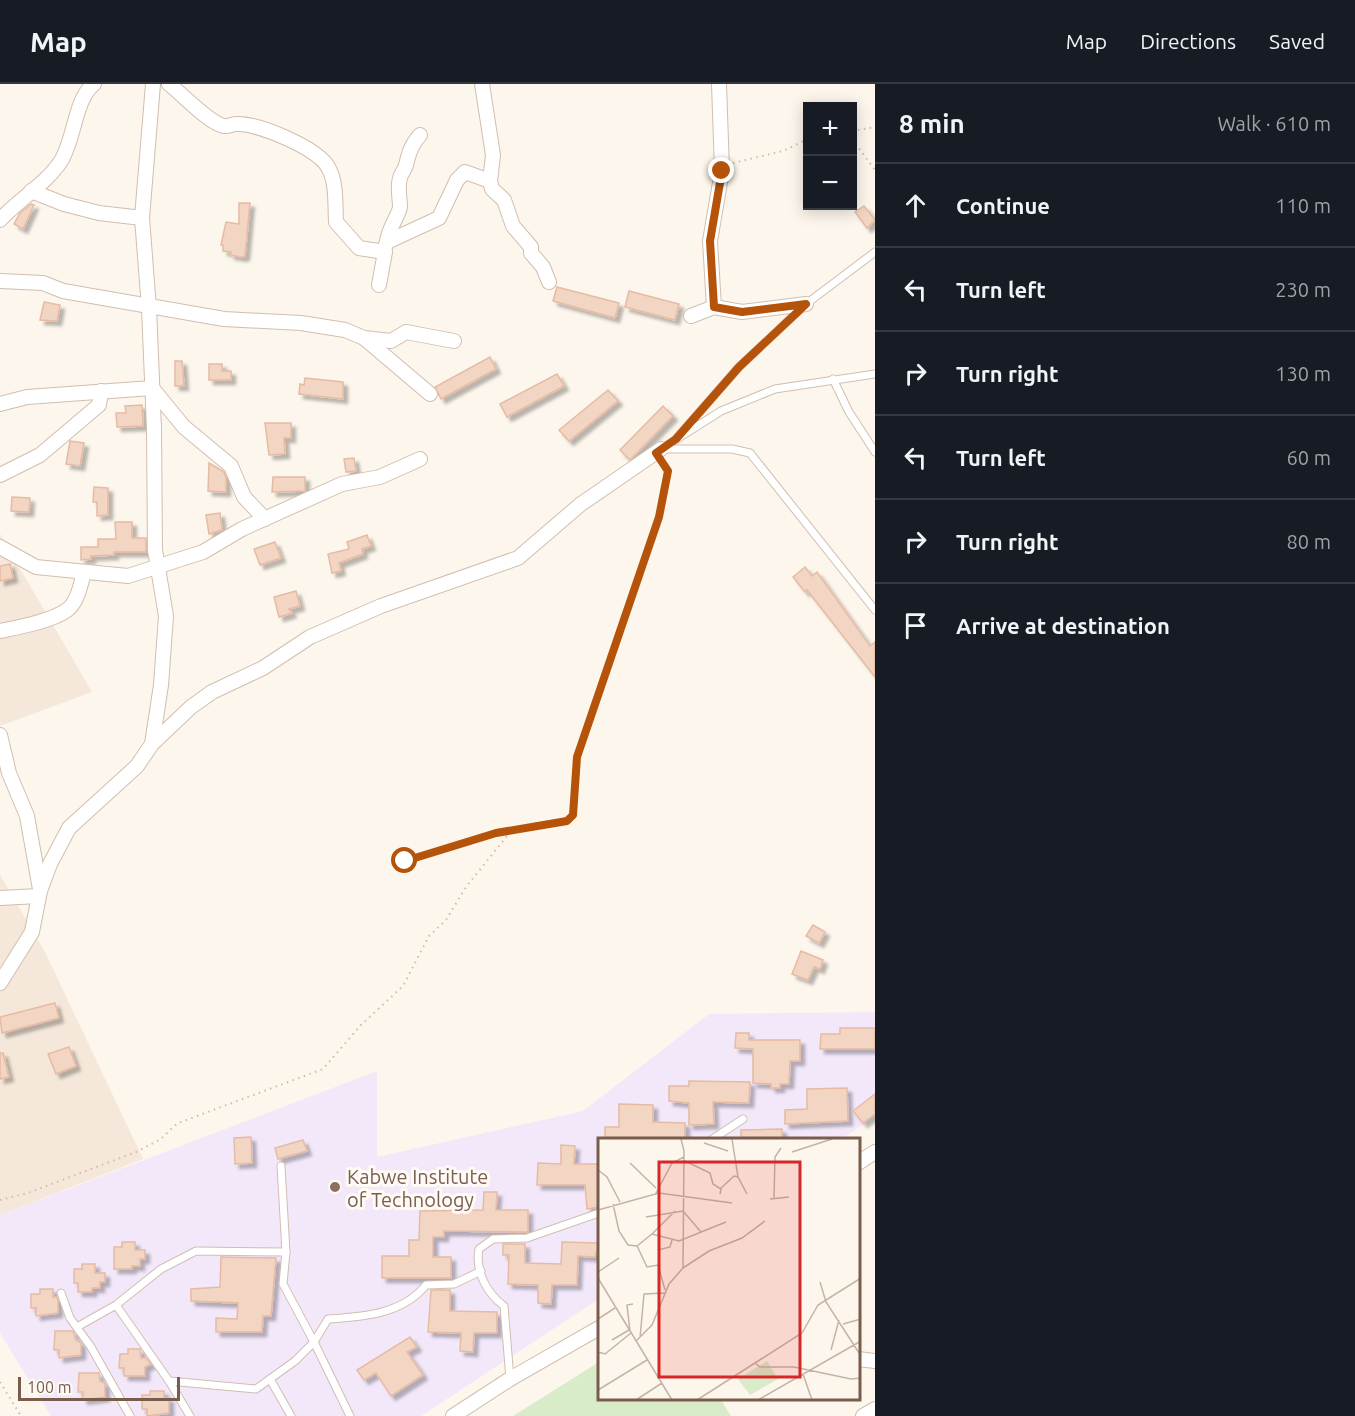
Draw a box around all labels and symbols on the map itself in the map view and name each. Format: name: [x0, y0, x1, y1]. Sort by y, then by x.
route end: [708, 157, 734, 183]
route start: [391, 847, 417, 873]
inset map: [598, 1138, 860, 1401]
place label: Kabwe Institute of Technology: [347, 1165, 488, 1211]
marker: Kabwe Institute of Technology: [328, 1180, 342, 1194]
scale bar: [18, 1374, 180, 1402]

